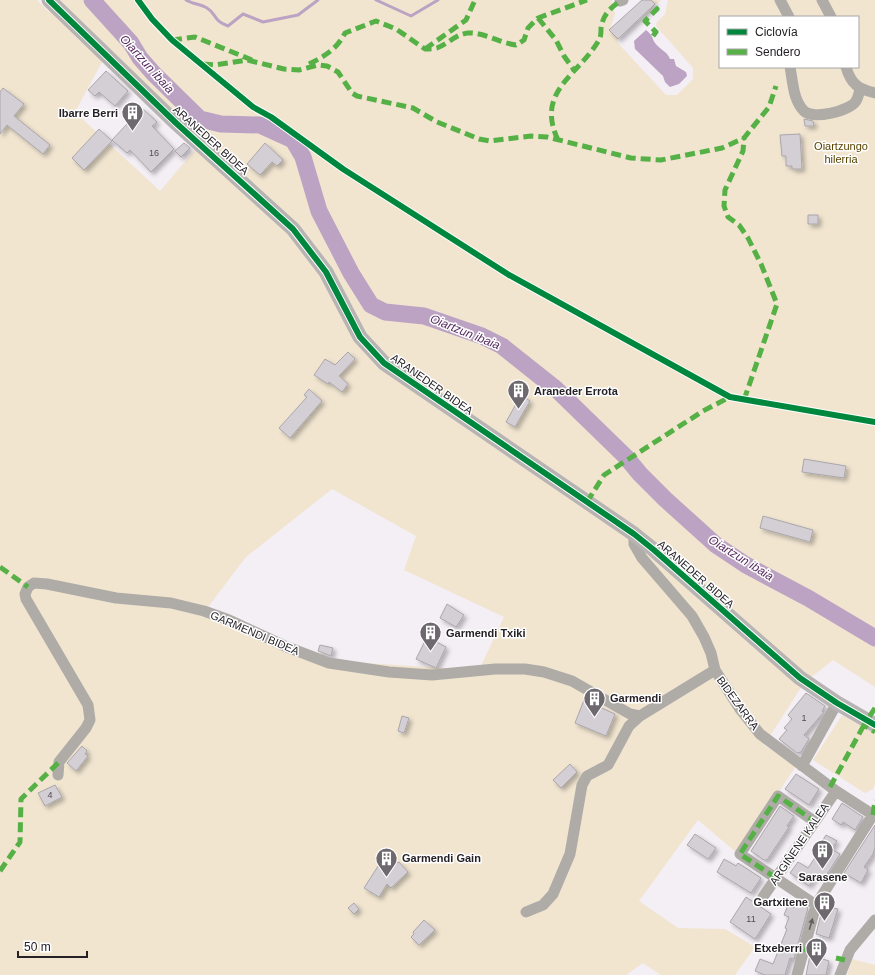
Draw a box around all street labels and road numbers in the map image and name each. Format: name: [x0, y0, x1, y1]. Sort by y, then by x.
street label: ARANEDER BIDEA: [171, 103, 252, 177]
street label: ARANEDER BIDEA: [389, 351, 476, 417]
street label: ARANEDER BIDEA: [655, 538, 737, 611]
street label: GARMENDI BIDEA: [209, 609, 302, 657]
street label: BIDEZARRA: [715, 674, 762, 733]
street label: ARGIÑENE KALEA: [767, 800, 831, 887]

